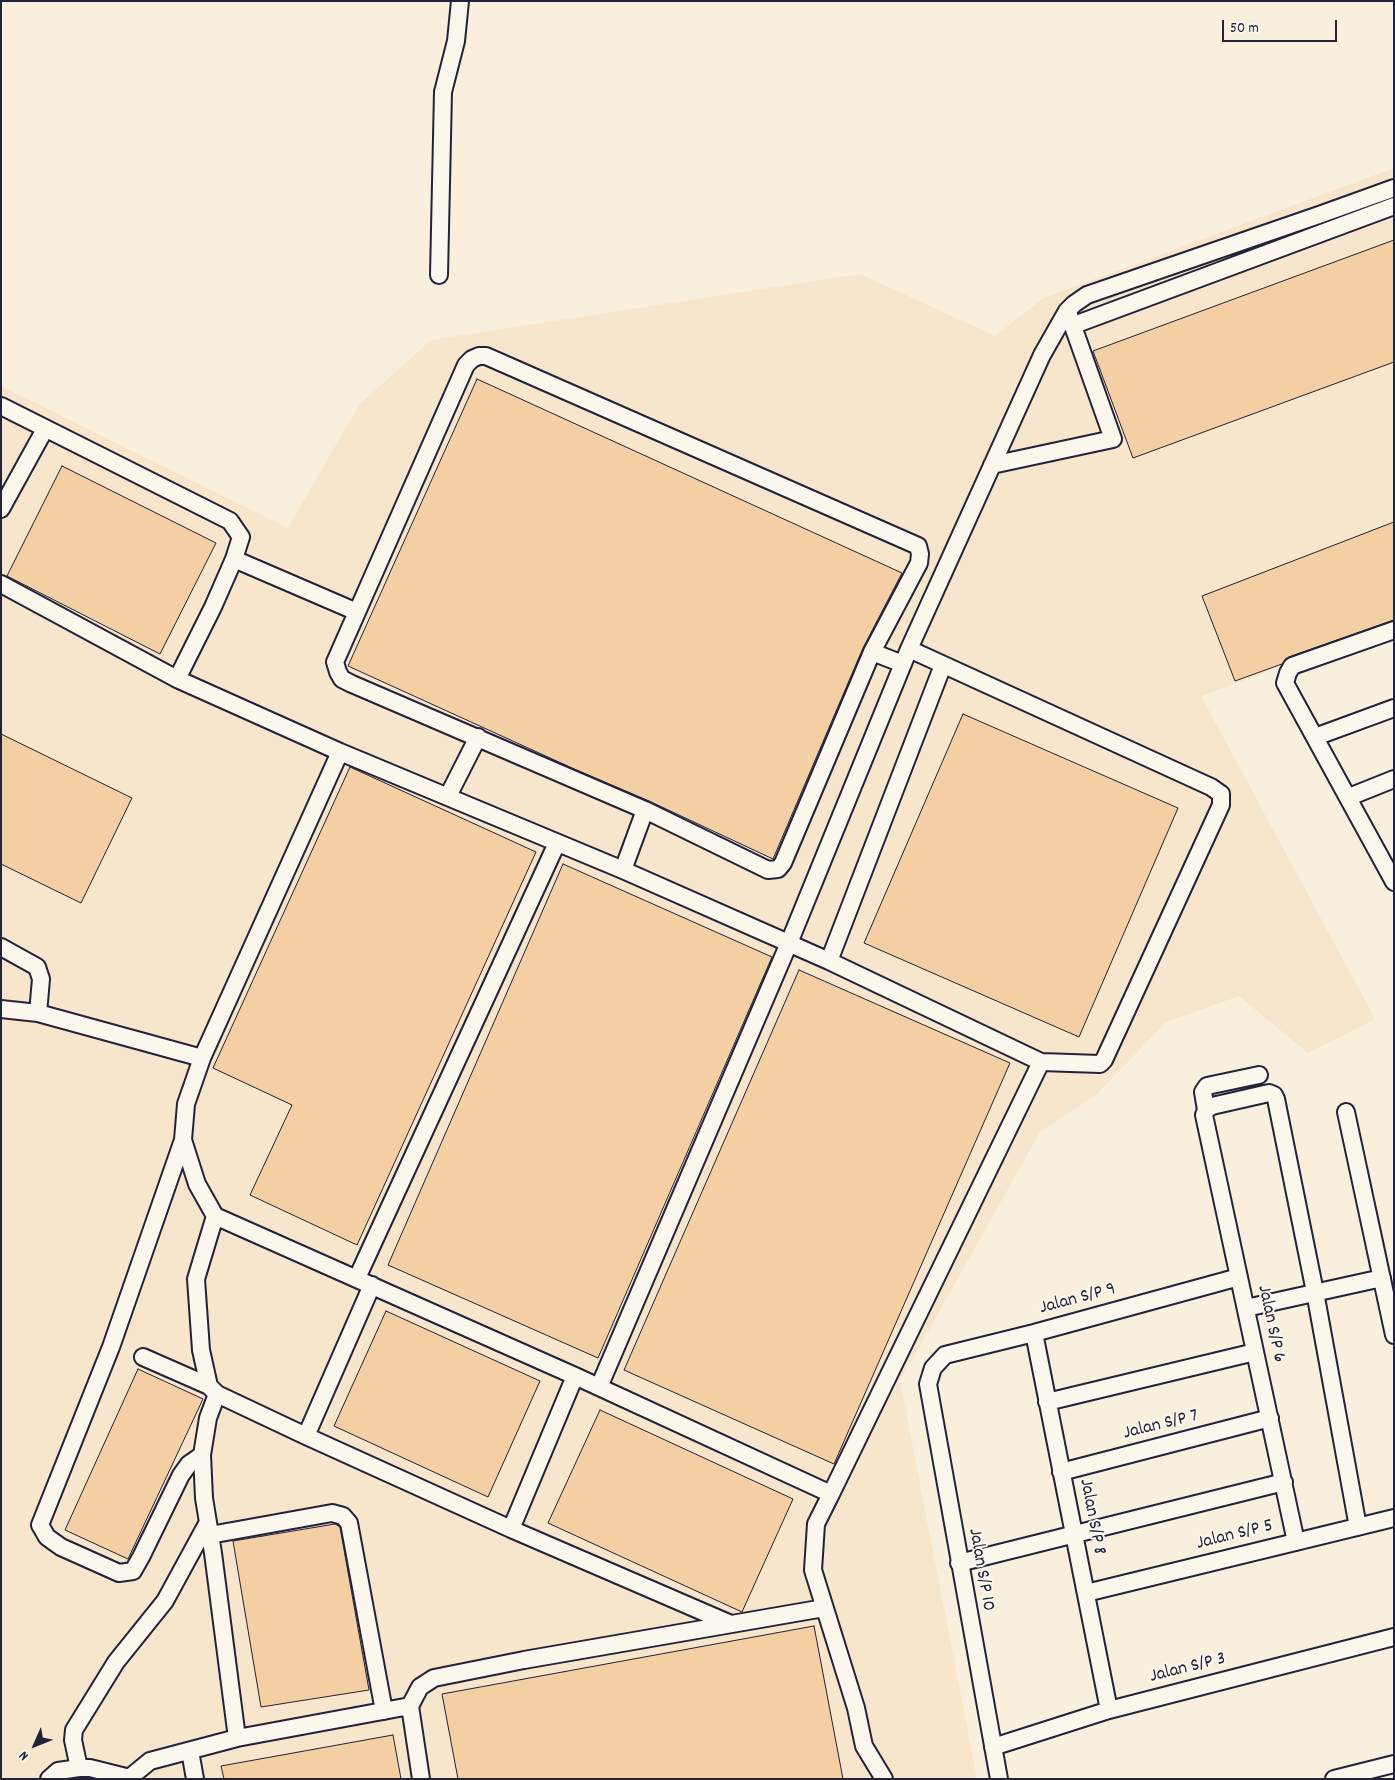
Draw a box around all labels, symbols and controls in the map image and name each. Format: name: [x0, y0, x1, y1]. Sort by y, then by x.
scale bar: [1225, 10, 1340, 42]
text: 50 m: [1230, 18, 1259, 40]
street label: Jalan S/P 9: [1037, 1279, 1119, 1321]
street label: Jalan S/P 6: [1251, 1283, 1289, 1365]
street label: Jalan S/P 7: [1121, 1406, 1201, 1446]
street label: Jalan S/P 8: [1072, 1477, 1110, 1557]
street label: Jalan S/P 5: [1194, 1516, 1276, 1556]
street label: Jalan S/P 10: [962, 1527, 998, 1613]
street label: Jalan S/P 3: [1148, 1649, 1228, 1689]
north arrow: [10, 1720, 60, 1770]
text: N: [15, 1746, 34, 1765]

